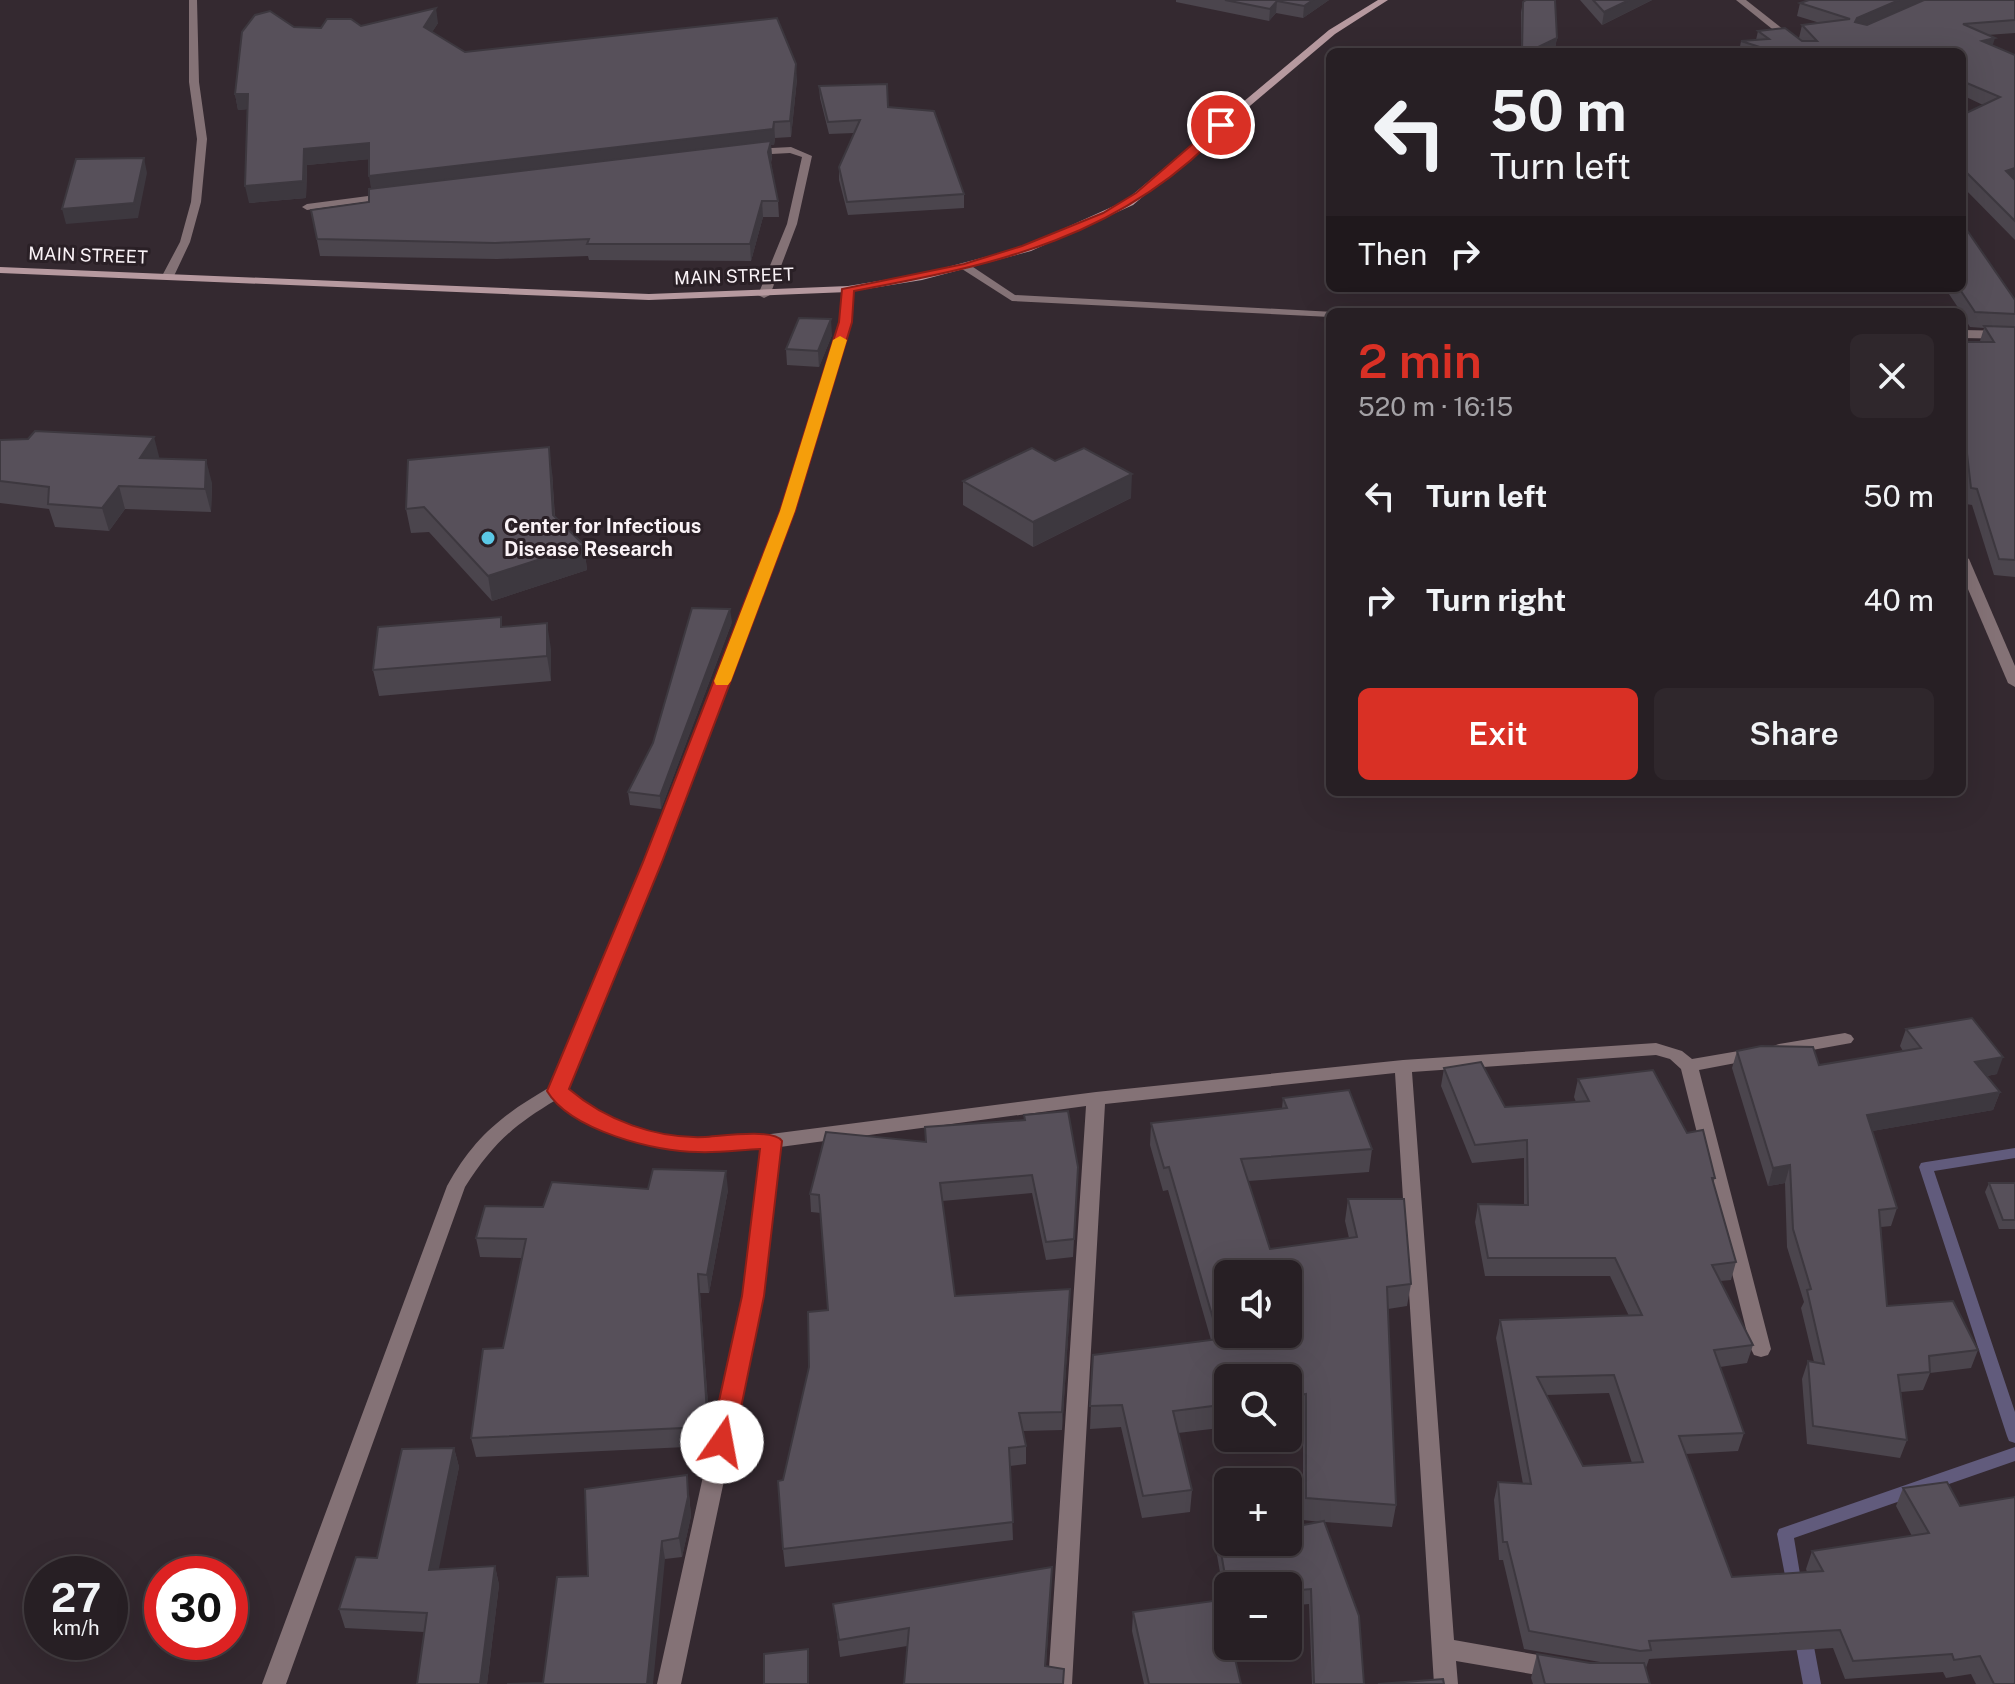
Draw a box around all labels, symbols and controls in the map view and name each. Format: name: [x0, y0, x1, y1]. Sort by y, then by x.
text: 50 m: [1490, 78, 1627, 144]
icon: left: [1358, 80, 1462, 184]
pin: [1187, 91, 1255, 159]
icon: arrive: [1199, 103, 1243, 147]
text: Turn left: [1490, 145, 1631, 187]
icon: right: [1443, 232, 1487, 276]
text: Then: [1358, 236, 1427, 272]
street label: MAIN STREET: [28, 242, 149, 268]
street label: MAIN STREET: [674, 263, 795, 289]
text: 2 min: [1358, 332, 1482, 389]
button: close: [1850, 334, 1934, 418]
text: 520 m · 16:15: [1358, 391, 1513, 422]
icon: left: [1358, 474, 1402, 518]
text: Turn left: [1426, 478, 1547, 514]
text: 50 m: [1863, 478, 1934, 514]
place label: Center for Infectious Disease Research: [504, 514, 701, 561]
marker: Center for Infectious Disease Research: [479, 529, 497, 547]
icon: right: [1358, 578, 1402, 622]
text: Turn right: [1426, 582, 1566, 618]
text: 40 m: [1864, 582, 1934, 618]
button: Exit: [1358, 688, 1638, 780]
button: Share: [1654, 688, 1934, 780]
map controls: [1214, 1260, 1302, 1660]
button: sound: [1214, 1260, 1302, 1348]
button: search: [1214, 1364, 1302, 1452]
position arrow: [680, 1400, 764, 1484]
button: +: [1214, 1468, 1302, 1556]
speed limit sign: 30: [144, 1556, 248, 1660]
button: −: [1214, 1572, 1302, 1660]
text: 27: [51, 1574, 101, 1621]
text: km/h: [52, 1616, 100, 1640]

